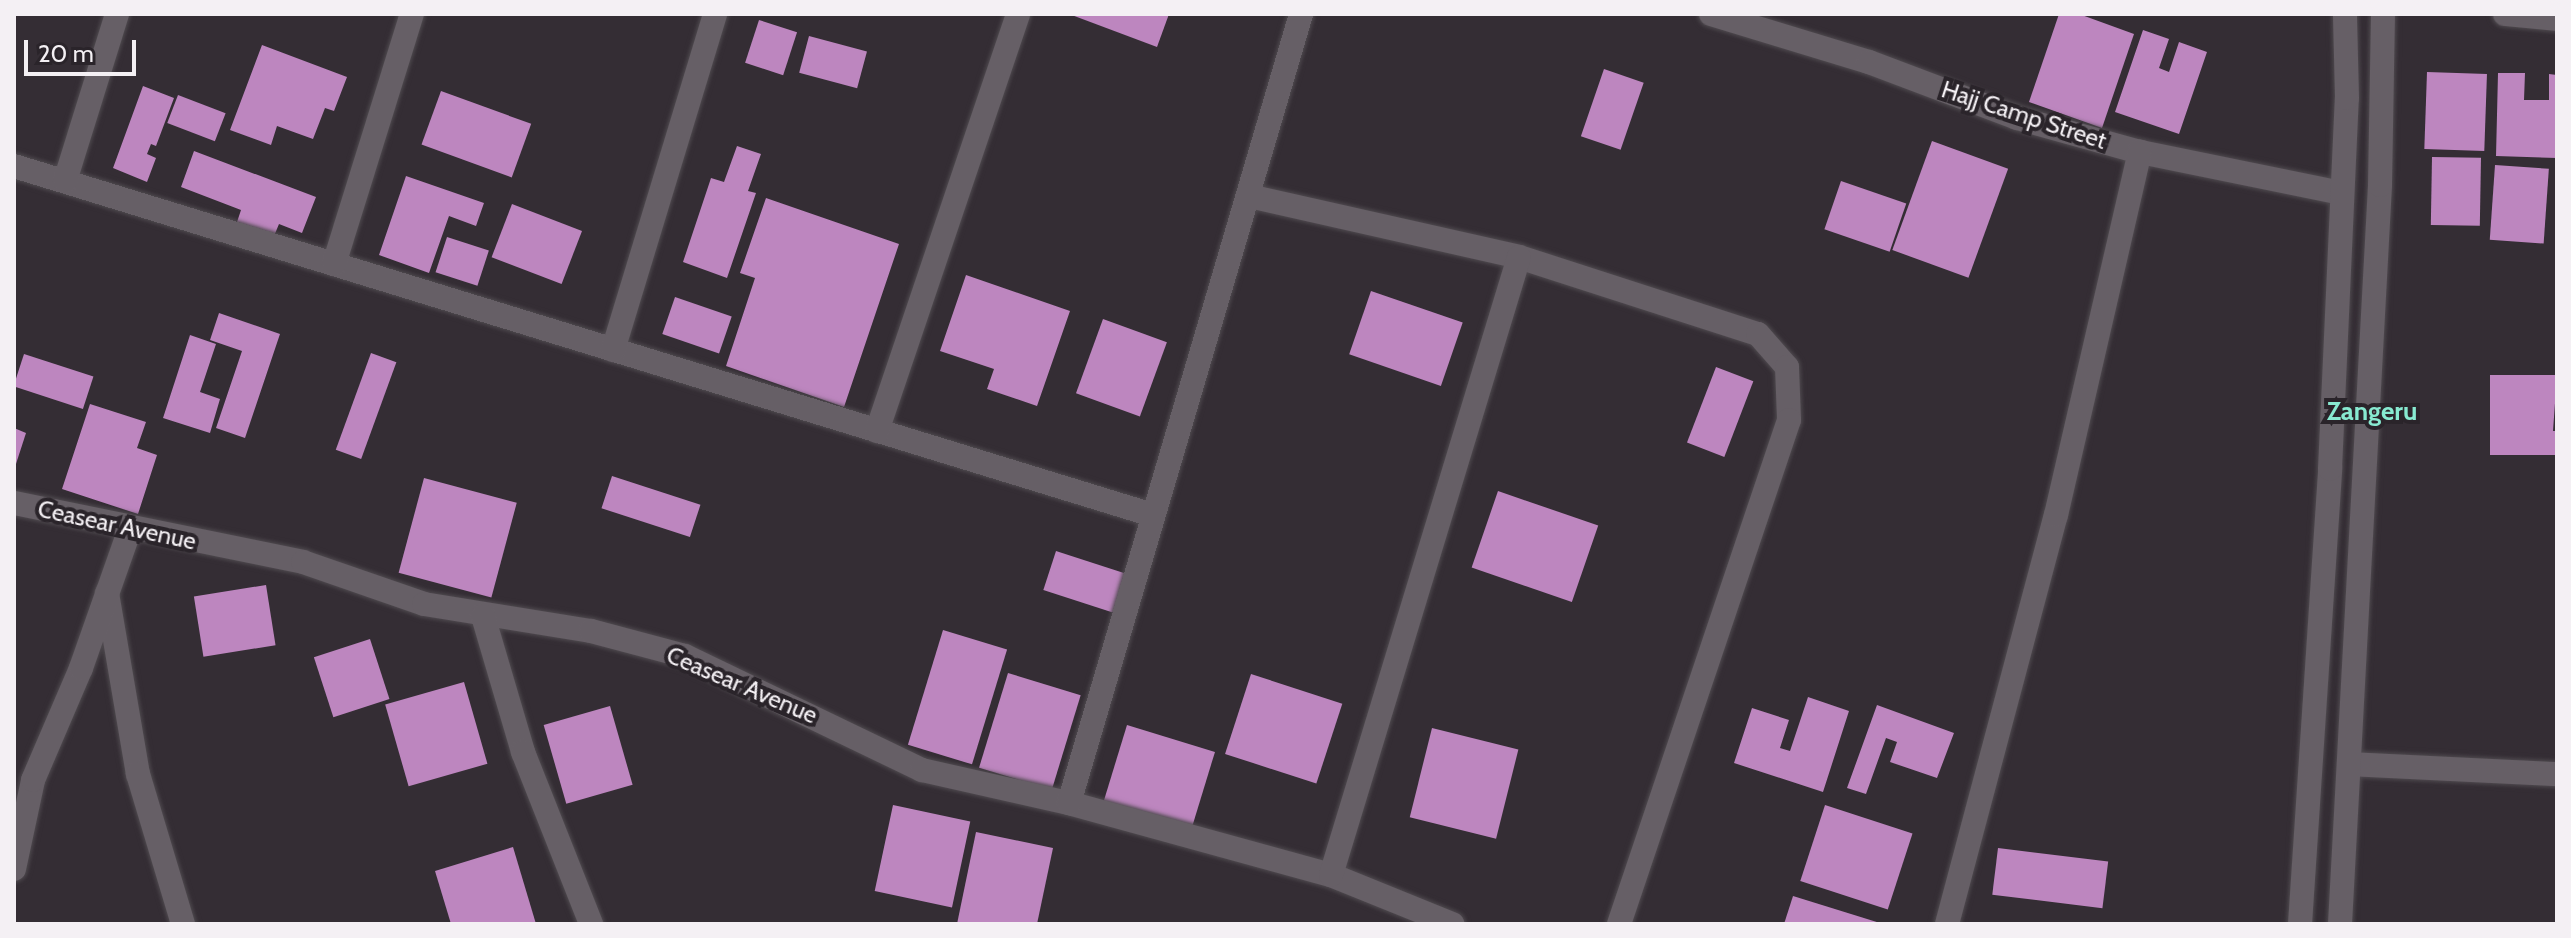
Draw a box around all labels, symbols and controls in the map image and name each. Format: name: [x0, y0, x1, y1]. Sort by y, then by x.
scale bar: [28, 24, 140, 74]
text: 20 m: [38, 39, 94, 68]
street label: Hajj Camp Street: [1938, 75, 2110, 155]
district label: Zangeru: [2327, 396, 2417, 428]
street label: Ceasear Avenue: [35, 494, 199, 556]
street label: Ceasear Avenue: [662, 640, 822, 730]

